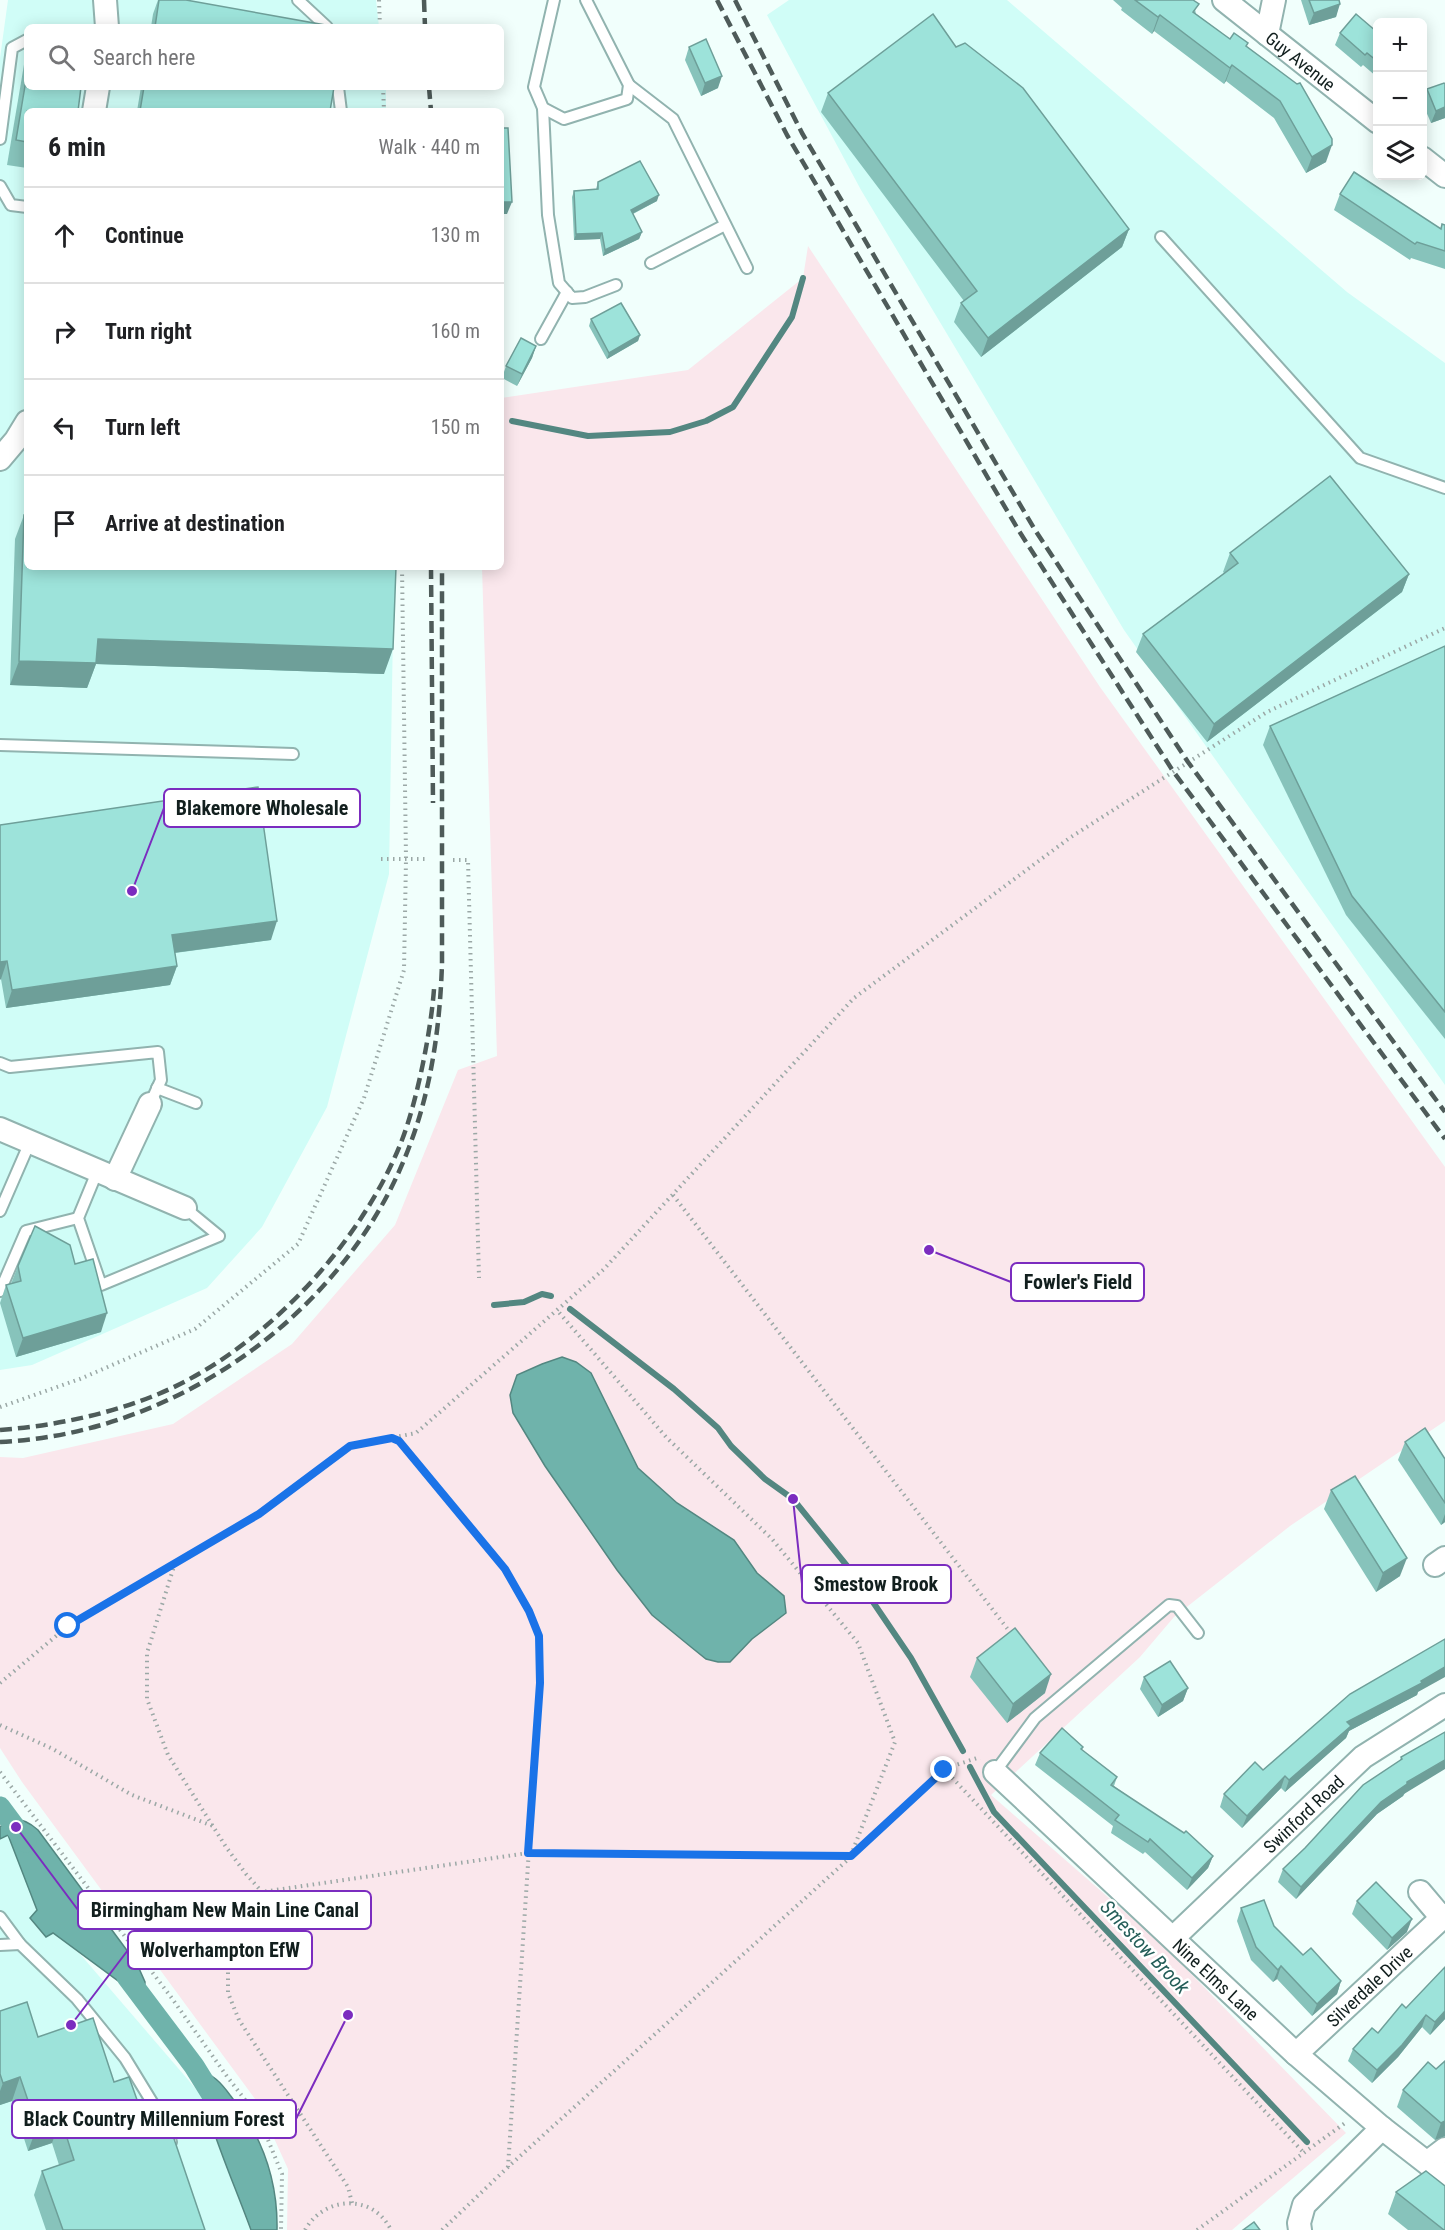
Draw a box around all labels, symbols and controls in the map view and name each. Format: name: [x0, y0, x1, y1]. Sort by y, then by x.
map controls: [1373, 18, 1427, 180]
button: +: [1373, 18, 1427, 72]
search box: [24, 24, 504, 90]
street label: Guy Avenue: [1262, 27, 1340, 95]
icon: search: [45, 41, 78, 74]
text: Search here: [93, 45, 195, 70]
button: −: [1373, 72, 1427, 126]
button: layers: [1373, 126, 1427, 180]
text: 6 min: [48, 132, 106, 162]
text: Walk · 440 m: [379, 135, 480, 159]
icon: ahead: [48, 219, 81, 252]
text: Continue: [105, 223, 184, 248]
text: 130 m: [431, 223, 480, 247]
icon: right: [48, 315, 81, 348]
text: Turn right: [105, 319, 192, 344]
text: 160 m: [431, 319, 480, 343]
icon: left: [48, 411, 81, 444]
text: Turn left: [105, 415, 180, 440]
text: 150 m: [431, 415, 480, 439]
icon: arrive: [48, 507, 81, 540]
text: Arrive at destination: [105, 511, 285, 536]
callout: Blakemore Wholesale: [164, 789, 360, 827]
text: Blakemore Wholesale: [176, 796, 348, 820]
callout: Fowler's Field: [1011, 1263, 1144, 1301]
text: Fowler's Field: [1024, 1270, 1132, 1294]
callout: Smestow Brook: [802, 1565, 951, 1603]
text: Smestow Brook: [814, 1572, 939, 1596]
route start: [54, 1612, 80, 1638]
route end: [930, 1756, 956, 1782]
street label: Swinford Road: [1259, 1771, 1348, 1857]
callout: Birmingham New Main Line Canal: [78, 1891, 371, 1929]
water label: Smestow Brook: [1095, 1895, 1195, 2000]
text: Birmingham New Main Line Canal: [91, 1898, 359, 1922]
callout: Wolverhampton EfW: [128, 1931, 312, 1969]
street label: Nine Elms Lane: [1169, 1934, 1263, 2024]
text: Wolverhampton EfW: [140, 1938, 300, 1962]
street label: Silverdale Drive: [1322, 1941, 1416, 2031]
callout: Black Country Millennium Forest: [12, 2100, 296, 2138]
text: Black Country Millennium Forest: [24, 2107, 284, 2131]

